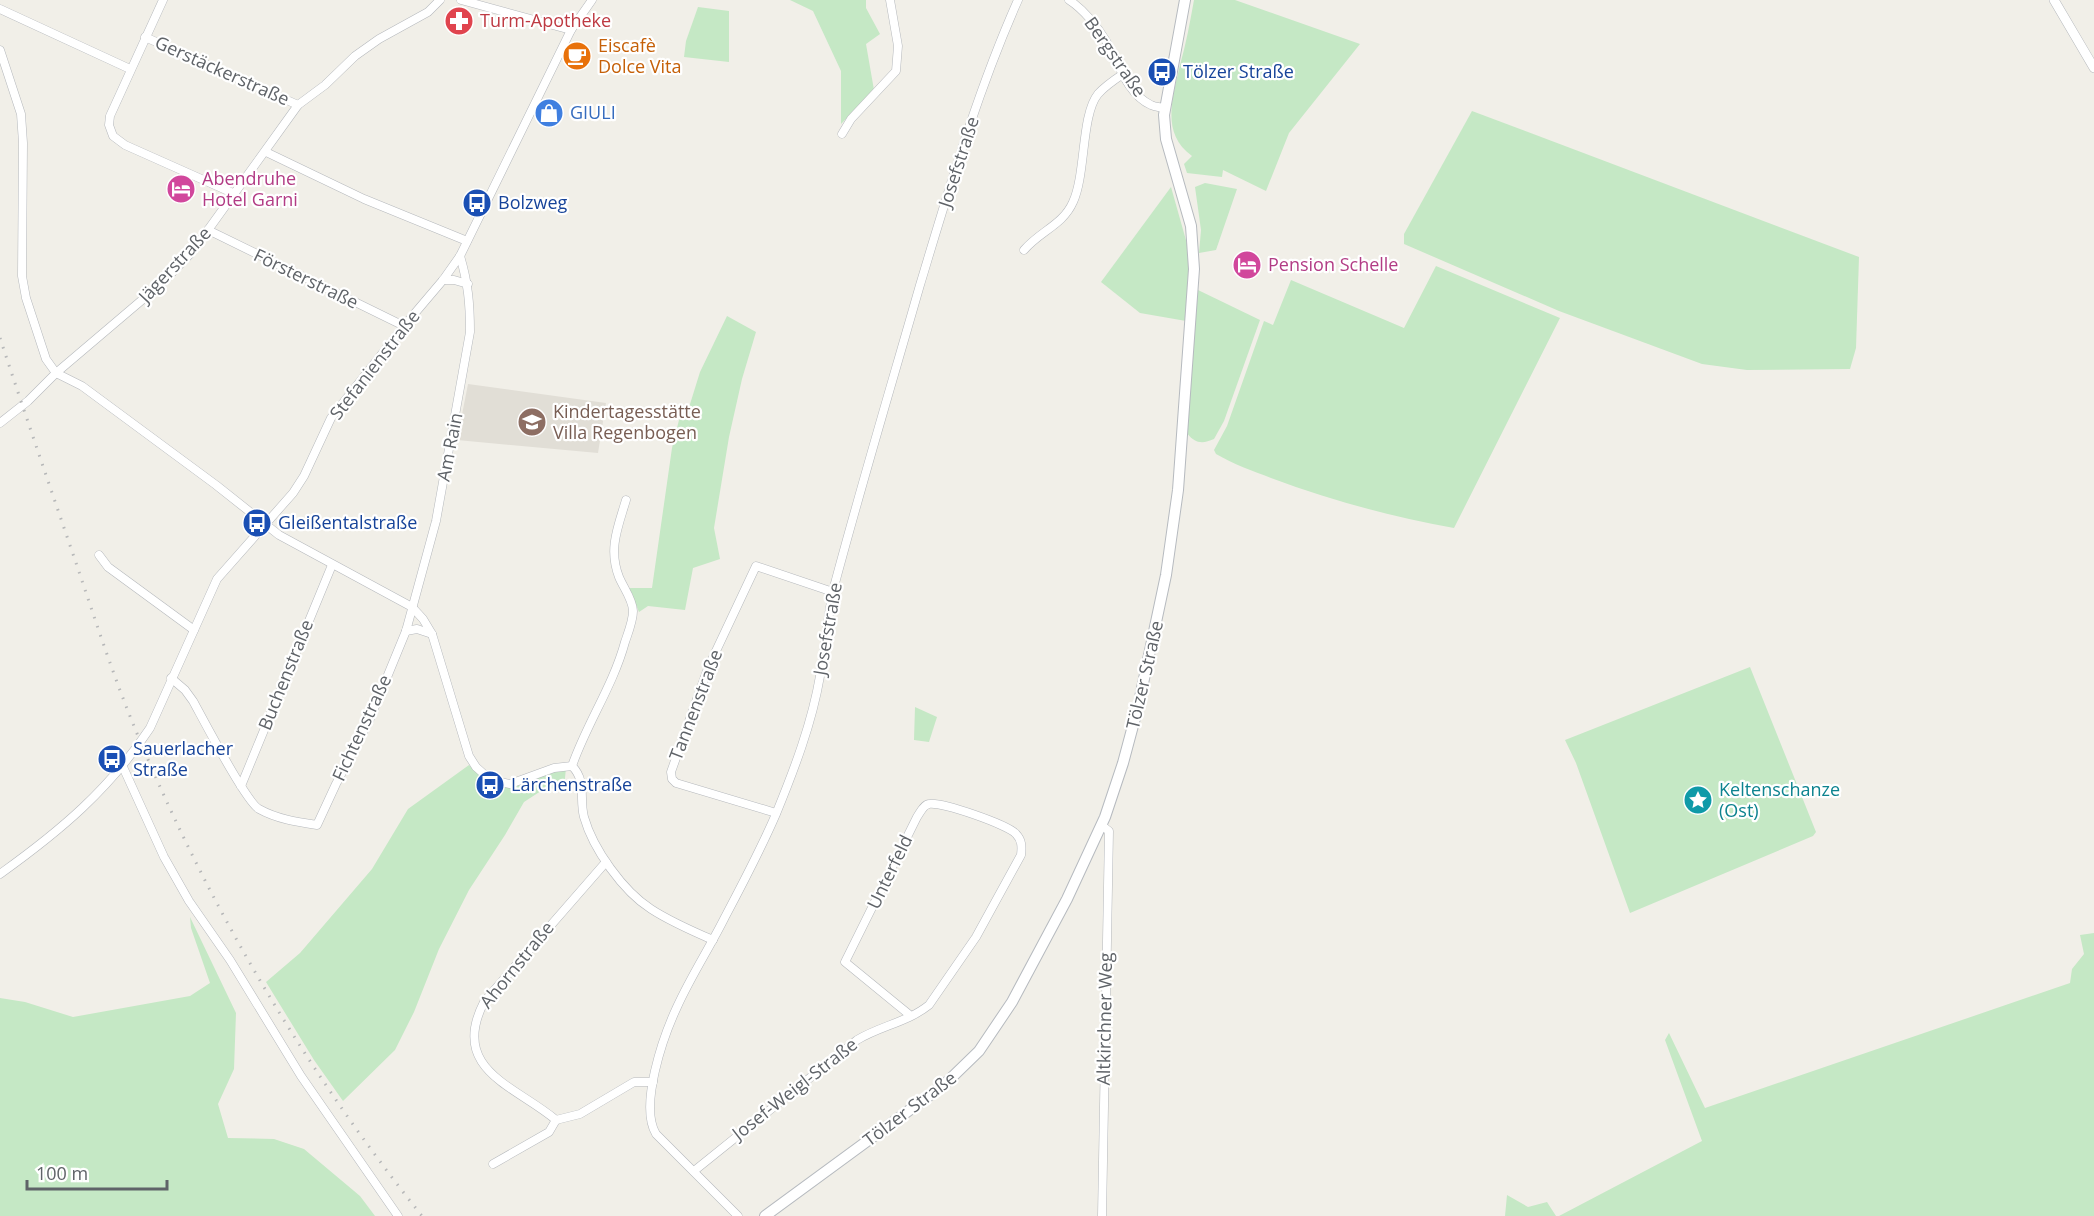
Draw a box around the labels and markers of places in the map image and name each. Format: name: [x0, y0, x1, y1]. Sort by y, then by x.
pharmacy icon: Turm-Apotheke: [443, 5, 475, 37]
place label: Turm-Apotheke: [480, 8, 611, 32]
place label: Eiscafè Dolce Vita: [598, 33, 682, 78]
cafe icon: Eiscafè Dolce Vita: [561, 40, 593, 72]
bus stop icon: Tölzer Straße: [1146, 56, 1178, 88]
place label: Tölzer Straße: [1183, 59, 1294, 83]
shop icon: GIULI: [533, 97, 565, 129]
place label: GIULI: [570, 100, 616, 124]
place label: Abendruhe Hotel Garni: [202, 166, 298, 211]
hotel icon: Abendruhe Hotel Garni: [165, 173, 197, 205]
bus stop icon: Bolzweg: [461, 187, 493, 219]
place label: Bolzweg: [498, 190, 567, 214]
hotel icon: Pension Schelle: [1231, 249, 1263, 281]
place label: Pension Schelle: [1268, 252, 1398, 276]
place label: Kindertagesstätte Villa Regenbogen: [553, 399, 701, 444]
school or university icon: Kindertagesstätte Villa Regenbogen: [516, 406, 548, 438]
bus stop icon: Gleißentalstraße: [241, 507, 273, 539]
place label: Gleißentalstraße: [278, 510, 417, 534]
place label: Sauerlacher Straße: [133, 736, 234, 781]
bus stop icon: Sauerlacher Straße: [96, 743, 128, 775]
bus stop icon: Lärchenstraße: [474, 769, 506, 801]
place label: Lärchenstraße: [511, 772, 632, 796]
place label: Keltenschanze (Ost): [1719, 777, 1840, 822]
place icon: Keltenschanze (Ost): [1682, 784, 1714, 816]

